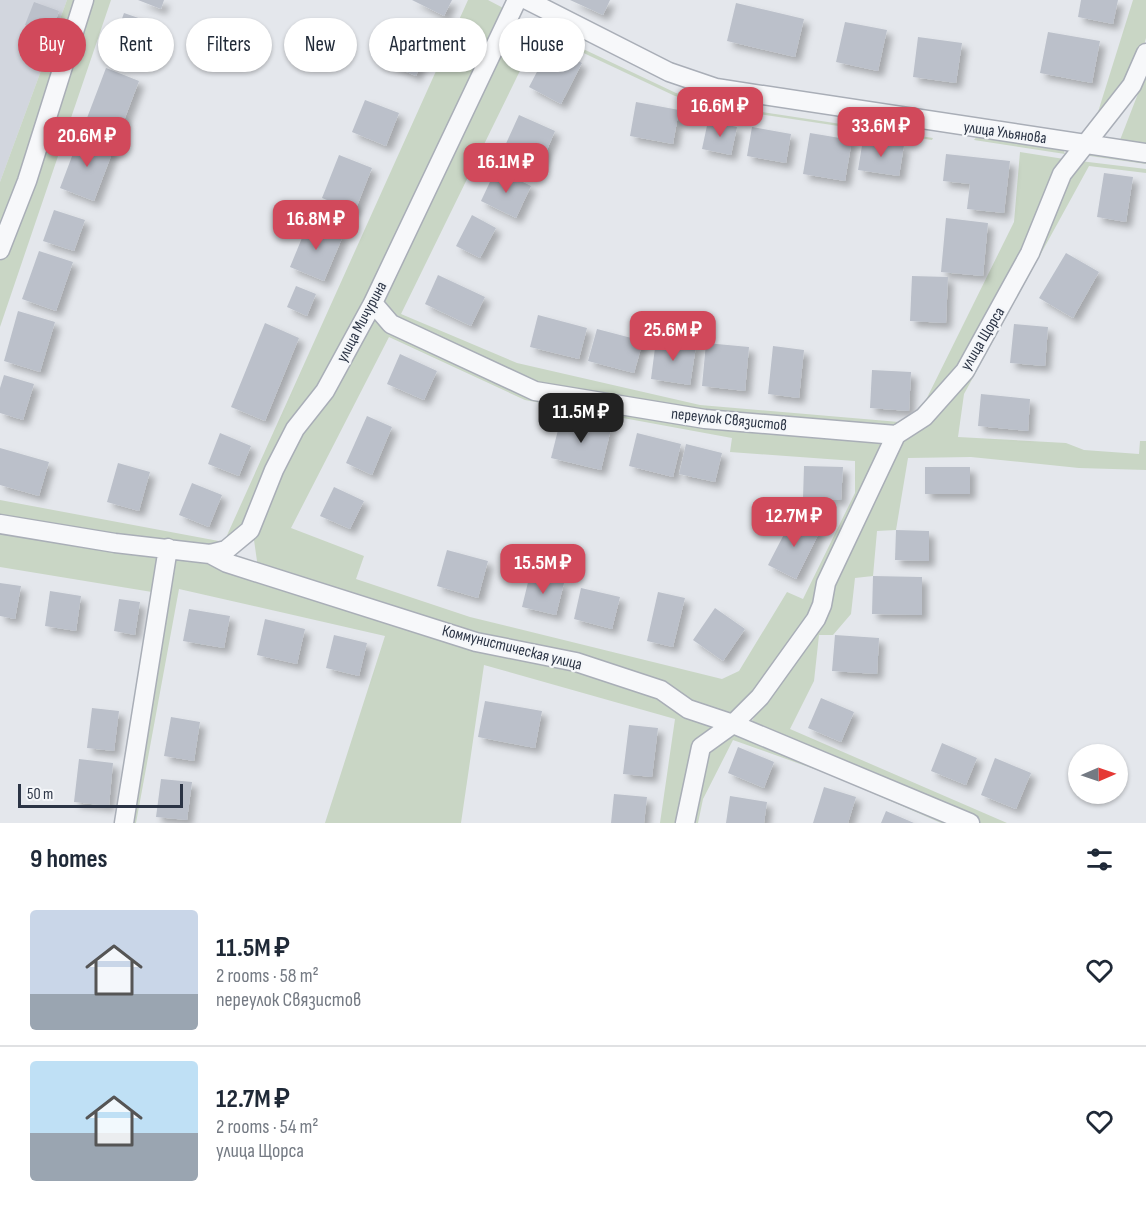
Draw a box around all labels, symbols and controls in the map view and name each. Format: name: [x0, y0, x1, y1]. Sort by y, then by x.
chip: Buy: [18, 18, 86, 72]
chip: Rent: [98, 18, 174, 72]
chip: Filters: [186, 18, 272, 72]
chip: New: [284, 18, 357, 72]
chip: Apartment: [369, 18, 487, 72]
chip: House: [499, 18, 585, 72]
pin: 16.6M ₽: [665, 87, 775, 138]
text: 16.6M ₽: [691, 94, 749, 118]
pin: 33.6M ₽: [826, 107, 936, 158]
text: 33.6M ₽: [852, 114, 910, 138]
pin: 20.6M ₽: [32, 117, 142, 168]
street label: улица Ульянова: [962, 118, 1048, 148]
text: 20.6M ₽: [58, 124, 116, 148]
pin: 16.1M ₽: [451, 143, 561, 194]
text: 16.1M ₽: [478, 150, 534, 174]
pin: 16.8M ₽: [261, 200, 371, 251]
text: 16.8M ₽: [287, 207, 345, 231]
street label: улица Мичурина: [333, 278, 391, 366]
street label: улица Щорса: [957, 304, 1009, 374]
pin: 25.6M ₽: [618, 311, 728, 362]
text: 25.6M ₽: [644, 318, 702, 342]
pin: 11.5M ₽: [526, 393, 636, 444]
text: 11.5M ₽: [553, 400, 609, 424]
street label: переулок Связистов: [670, 404, 788, 436]
pin: 12.7M ₽: [739, 497, 849, 548]
text: 12.7M ₽: [766, 504, 822, 528]
pin: 15.5M ₽: [488, 544, 598, 595]
text: 15.5M ₽: [514, 551, 572, 575]
street label: Коммунистическая улица: [440, 621, 584, 675]
north arrow: [1068, 744, 1128, 804]
map controls: [1068, 744, 1128, 804]
scale bar: [18, 781, 183, 808]
text: 50 m: [27, 785, 53, 804]
icon: filters: [1083, 843, 1116, 876]
text: 9 homes: [30, 844, 108, 875]
text: 11.5M ₽: [216, 933, 290, 964]
icon: home: [78, 934, 150, 1006]
icon: heart: [1083, 954, 1116, 987]
text: 2 rooms · 58 m²: [216, 964, 319, 988]
text: переулок Связистов: [216, 988, 361, 1012]
text: 12.7M ₽: [216, 1084, 290, 1115]
icon: home: [78, 1085, 150, 1157]
icon: heart: [1083, 1105, 1116, 1138]
text: 2 rooms · 54 m²: [216, 1115, 318, 1139]
text: улица Щорса: [216, 1139, 304, 1163]

